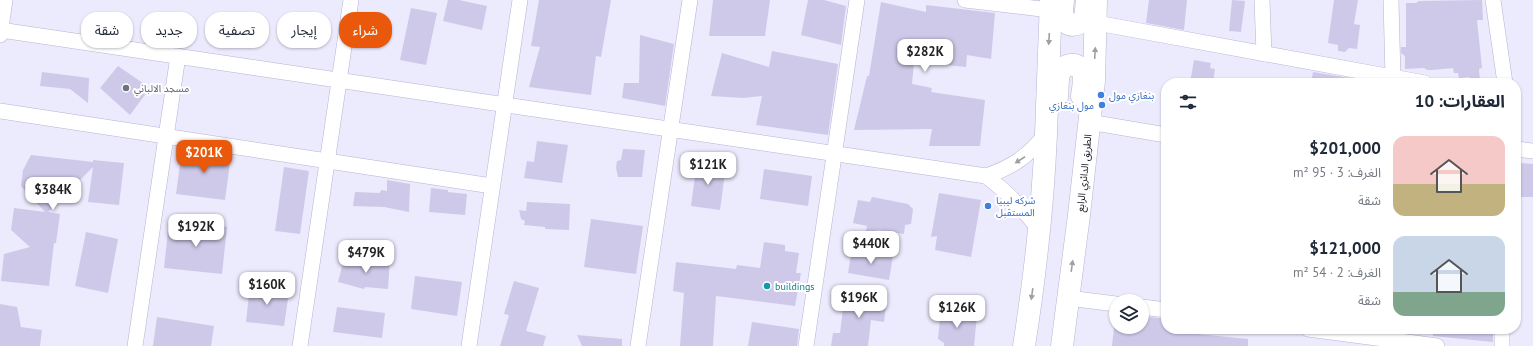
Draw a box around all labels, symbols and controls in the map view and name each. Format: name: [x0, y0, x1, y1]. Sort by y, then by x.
chip: شقة: [81, 12, 133, 48]
chip: جديد: [141, 12, 197, 48]
chip: تصفية: [205, 12, 269, 48]
chip: إيجار: [277, 12, 331, 48]
chip: شراء: [339, 12, 392, 48]
one-way arrow: [1046, 33, 1052, 46]
pin: $282K: [897, 39, 953, 73]
text: $282K: [906, 43, 944, 60]
one-way arrow: [1092, 47, 1099, 59]
place label: مسجد الالباني: [134, 82, 189, 96]
marker: مسجد الالباني: [121, 83, 131, 93]
place label: بنغازي مول: [1109, 89, 1154, 103]
marker: بنغازي مول: [1096, 90, 1106, 100]
text: العقارات: 10: [1415, 90, 1505, 112]
icon: filters: [1177, 91, 1199, 113]
place label: مول بنغازي: [1049, 99, 1094, 113]
marker: مول بنغازي: [1097, 100, 1107, 110]
street label: الطريق الدائري الرابع: [1073, 133, 1096, 213]
text: $201,000: [1309, 137, 1381, 159]
pin: $201K: [176, 140, 232, 174]
text: $201K: [185, 144, 223, 161]
pin: $121K: [680, 152, 736, 186]
icon: home: [1425, 152, 1473, 200]
text: $121K: [689, 156, 727, 173]
one-way arrow: [1015, 156, 1025, 164]
text: الغرف: 3 · 95 m²: [1293, 164, 1381, 181]
pin: $384K: [25, 177, 81, 211]
text: $384K: [34, 181, 72, 198]
text: شقة: [1358, 192, 1381, 209]
place label: شركه ليبيا المستقبل: [996, 194, 1036, 219]
marker: شركه ليبيا المستقبل: [983, 201, 993, 211]
pin: $192K: [168, 214, 224, 248]
text: $192K: [177, 218, 215, 235]
pin: $440K: [843, 231, 899, 265]
text: $440K: [852, 235, 890, 252]
text: $121,000: [1309, 237, 1381, 259]
pin: $479K: [338, 240, 394, 274]
text: $479K: [347, 244, 385, 261]
icon: home: [1425, 252, 1473, 300]
one-way arrow: [1069, 260, 1076, 272]
text: الغرف: 2 · 54 m²: [1293, 264, 1381, 281]
pin: $160K: [239, 272, 295, 306]
text: $160K: [248, 276, 286, 293]
place label: buildings: [775, 280, 815, 293]
marker: buildings: [762, 281, 772, 291]
pin: $196K: [831, 285, 887, 319]
one-way arrow: [1029, 288, 1035, 300]
text: $196K: [840, 289, 878, 306]
text: شقة: [1358, 292, 1381, 309]
map controls: [1109, 294, 1149, 334]
button: layers: [1109, 294, 1149, 334]
pin: $126K: [929, 295, 985, 329]
text: $126K: [938, 299, 976, 316]

